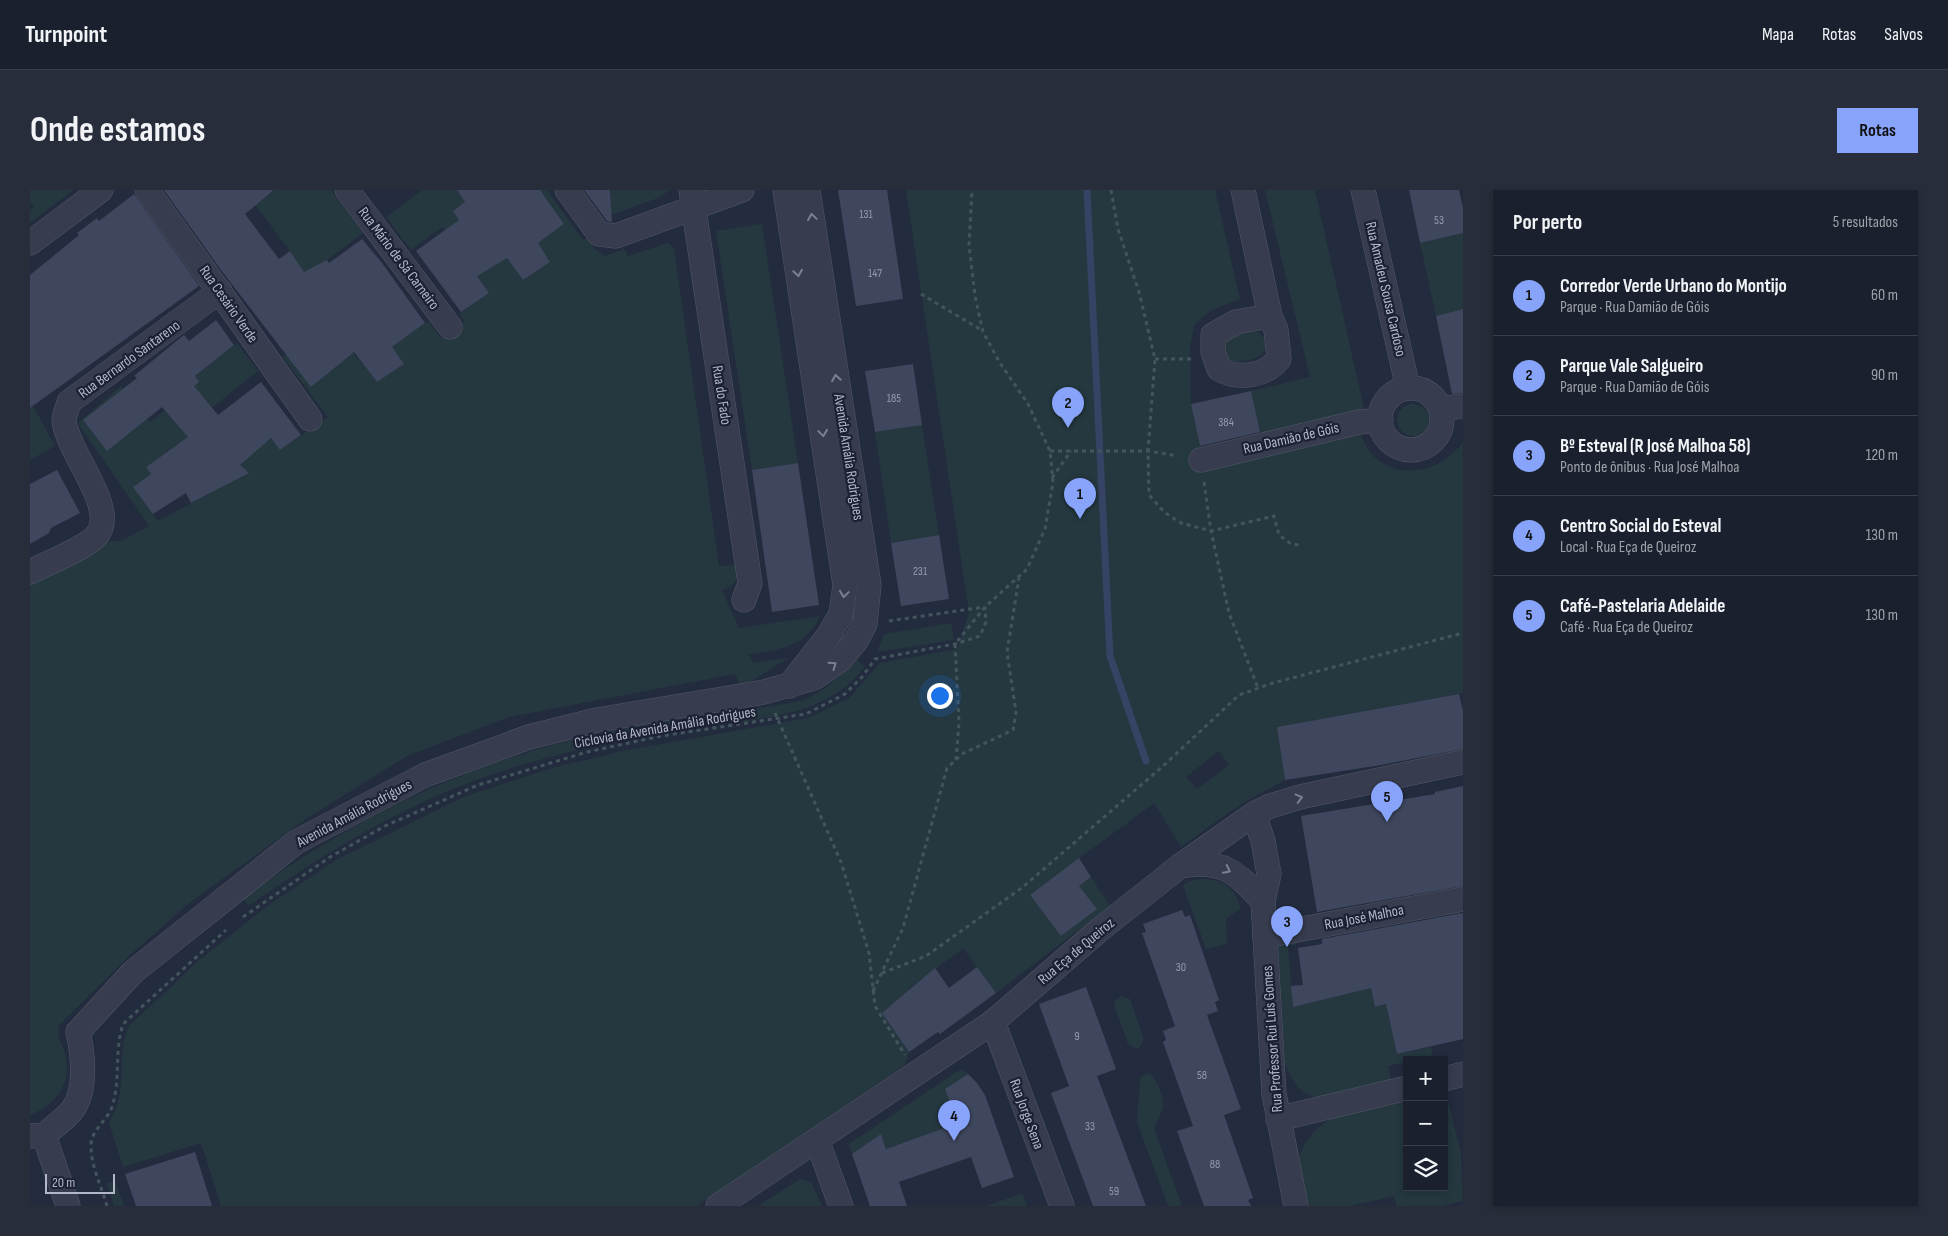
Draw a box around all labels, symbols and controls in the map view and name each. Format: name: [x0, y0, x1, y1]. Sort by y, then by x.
text: Turnpoint: [25, 20, 107, 49]
text: Mapa: [1762, 24, 1794, 45]
text: Rotas: [1822, 24, 1856, 45]
text: Salvos: [1884, 24, 1923, 45]
button: Rotas: [1837, 108, 1918, 153]
text: Onde estamos: [30, 109, 206, 152]
street label: Rua Mário de Sá Carneiro: [354, 203, 443, 313]
house number: 131: [859, 207, 874, 222]
text: Por perto: [1513, 210, 1582, 235]
one-way arrow: [807, 212, 818, 220]
house number: 53: [1434, 213, 1444, 228]
text: 5 resultados: [1833, 213, 1898, 232]
street label: Rua Amadeu Sousa Cardoso: [1361, 220, 1410, 358]
street label: Rua Cesário Verde: [195, 262, 262, 347]
house number: 147: [868, 266, 882, 281]
one-way arrow: [793, 268, 803, 277]
text: Corredor Verde Urbano do Montijo: [1560, 275, 1787, 298]
text: 1: [1526, 286, 1532, 305]
text: 60 m: [1871, 286, 1898, 305]
text: Parque · Rua Damião de Góis: [1560, 298, 1709, 317]
street label: Rua Bernardo Santareno: [75, 316, 184, 403]
text: Parque Vale Salgueiro: [1560, 355, 1703, 378]
street label: Rua do Fado: [707, 364, 736, 426]
text: 2: [1525, 366, 1533, 385]
text: 90 m: [1871, 366, 1898, 385]
one-way arrow: [831, 373, 842, 381]
text: Parque · Rua Damião de Góis: [1560, 378, 1709, 397]
pin: 2: [1052, 387, 1084, 428]
house number: 185: [887, 391, 901, 406]
street label: Avenida Amália Rodrigues: [829, 392, 868, 522]
house number: 384: [1218, 415, 1234, 430]
street label: Rua Damião de Góis: [1241, 418, 1341, 459]
one-way arrow: [817, 430, 828, 438]
text: Bº Esteval (R José Malhoa 58): [1560, 435, 1750, 458]
text: 3: [1525, 446, 1533, 465]
text: 120 m: [1866, 446, 1898, 465]
text: Ponto de ônibus · Rua José Malhoa: [1560, 458, 1739, 477]
pin: 1: [1064, 478, 1096, 519]
text: Centro Social do Esteval: [1560, 515, 1721, 538]
text: 4: [1525, 526, 1533, 545]
text: 130 m: [1866, 526, 1898, 545]
text: Local · Rua Eça de Queiroz: [1560, 538, 1696, 557]
house number: 231: [913, 564, 928, 579]
one-way arrow: [839, 590, 850, 598]
text: Café-Pastelaria Adelaide: [1560, 595, 1725, 618]
text: 5: [1525, 606, 1533, 625]
text: 130 m: [1866, 606, 1898, 625]
text: Café · Rua Eça de Queiroz: [1560, 618, 1693, 637]
one-way arrow: [827, 663, 836, 671]
your location: [927, 683, 953, 709]
street label: Ciclovia da Avenida Amália Rodrigues: [573, 702, 757, 753]
street label: Avenida Amália Rodrigues: [292, 775, 415, 852]
pin: 5: [1371, 781, 1403, 822]
one-way arrow: [1295, 793, 1303, 803]
one-way arrow: [1221, 864, 1230, 874]
street label: Rua José Malhoa: [1323, 900, 1406, 934]
pin: 3: [1271, 906, 1303, 947]
street label: Rua Eça de Queiroz: [1034, 913, 1119, 989]
house number: 30: [1176, 960, 1186, 975]
street label: Rua Professor Rui Luís Gomes: [1258, 965, 1287, 1113]
house number: 9: [1074, 1029, 1080, 1044]
map controls: [1403, 1056, 1448, 1191]
button: +: [1403, 1056, 1448, 1101]
house number: 58: [1197, 1068, 1207, 1083]
street label: Rua Jorge Sena: [1005, 1076, 1048, 1152]
pin: 4: [938, 1100, 970, 1141]
button: −: [1403, 1101, 1448, 1146]
house number: 33: [1085, 1119, 1095, 1134]
button: layers: [1403, 1146, 1448, 1191]
house number: 88: [1210, 1157, 1220, 1172]
scale bar: [45, 1171, 115, 1194]
text: 20 m: [52, 1174, 75, 1191]
house number: 59: [1109, 1184, 1119, 1199]

